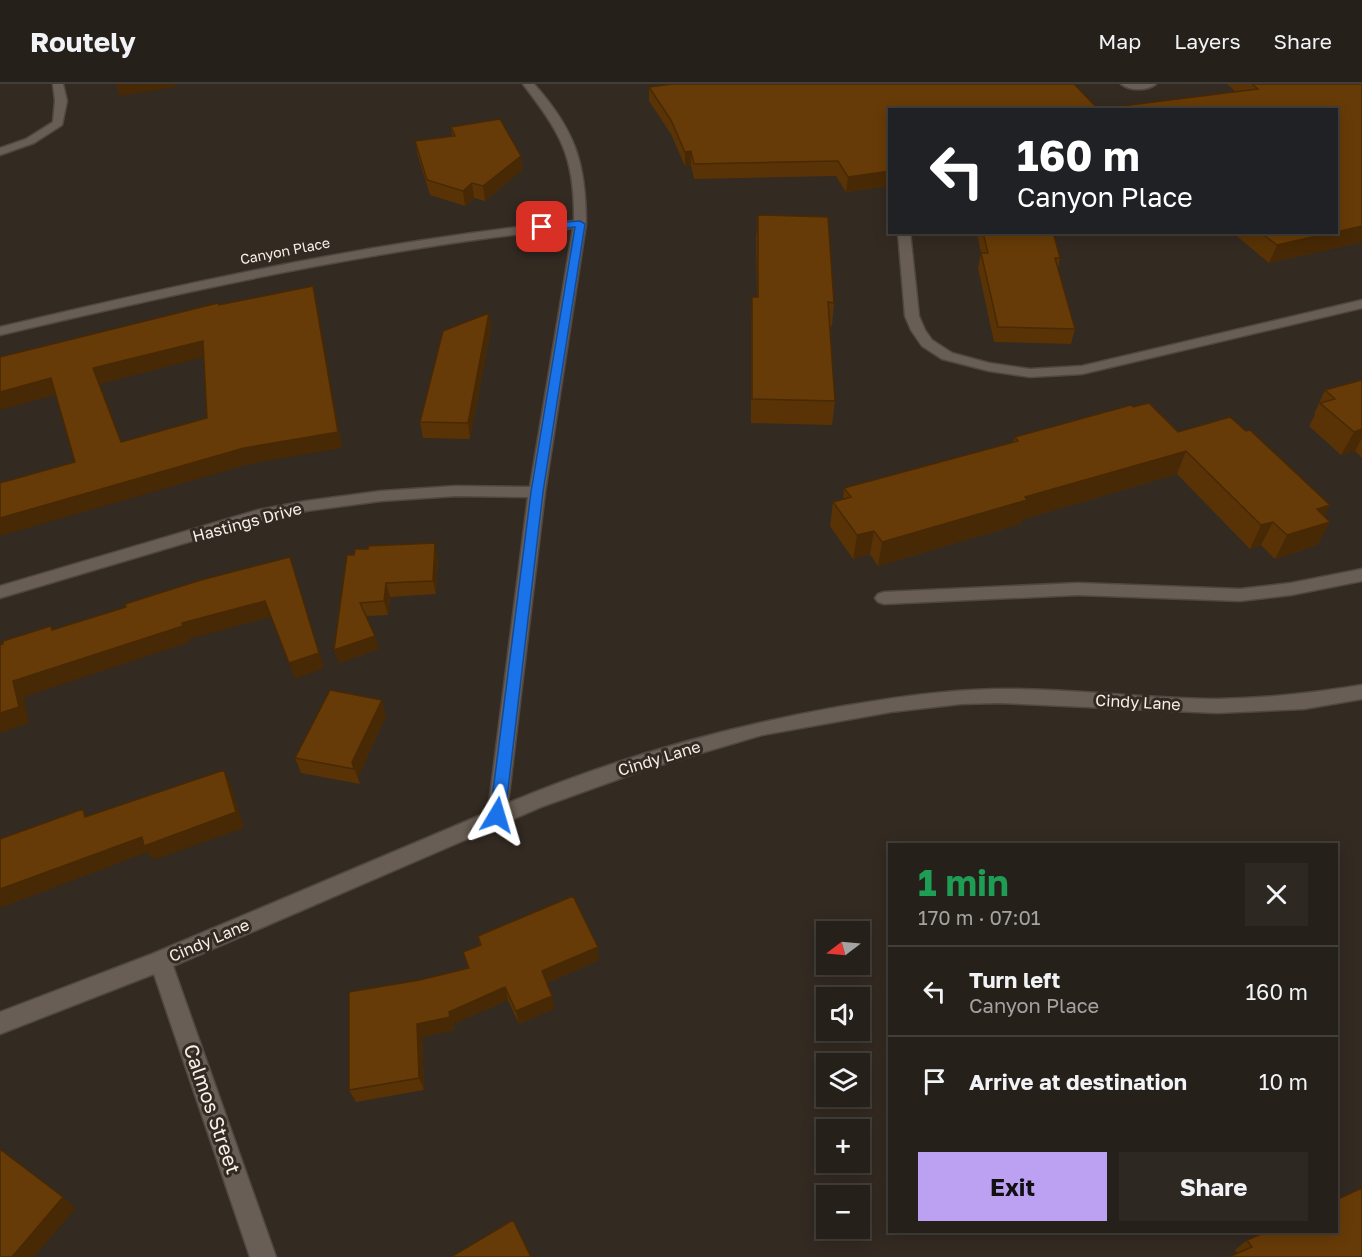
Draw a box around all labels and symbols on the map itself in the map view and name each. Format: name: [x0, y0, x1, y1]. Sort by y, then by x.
pin: [516, 201, 567, 252]
street label: Canyon Place: [239, 233, 331, 268]
street label: Hastings Drive: [190, 498, 304, 546]
street label: Cindy Lane: [1095, 690, 1181, 714]
street label: Cindy Lane: [615, 736, 703, 780]
position arrow: [465, 783, 529, 847]
street label: Cindy Lane: [166, 914, 252, 966]
north arrow: [816, 921, 870, 975]
street label: Calmos Street: [179, 1041, 246, 1177]

